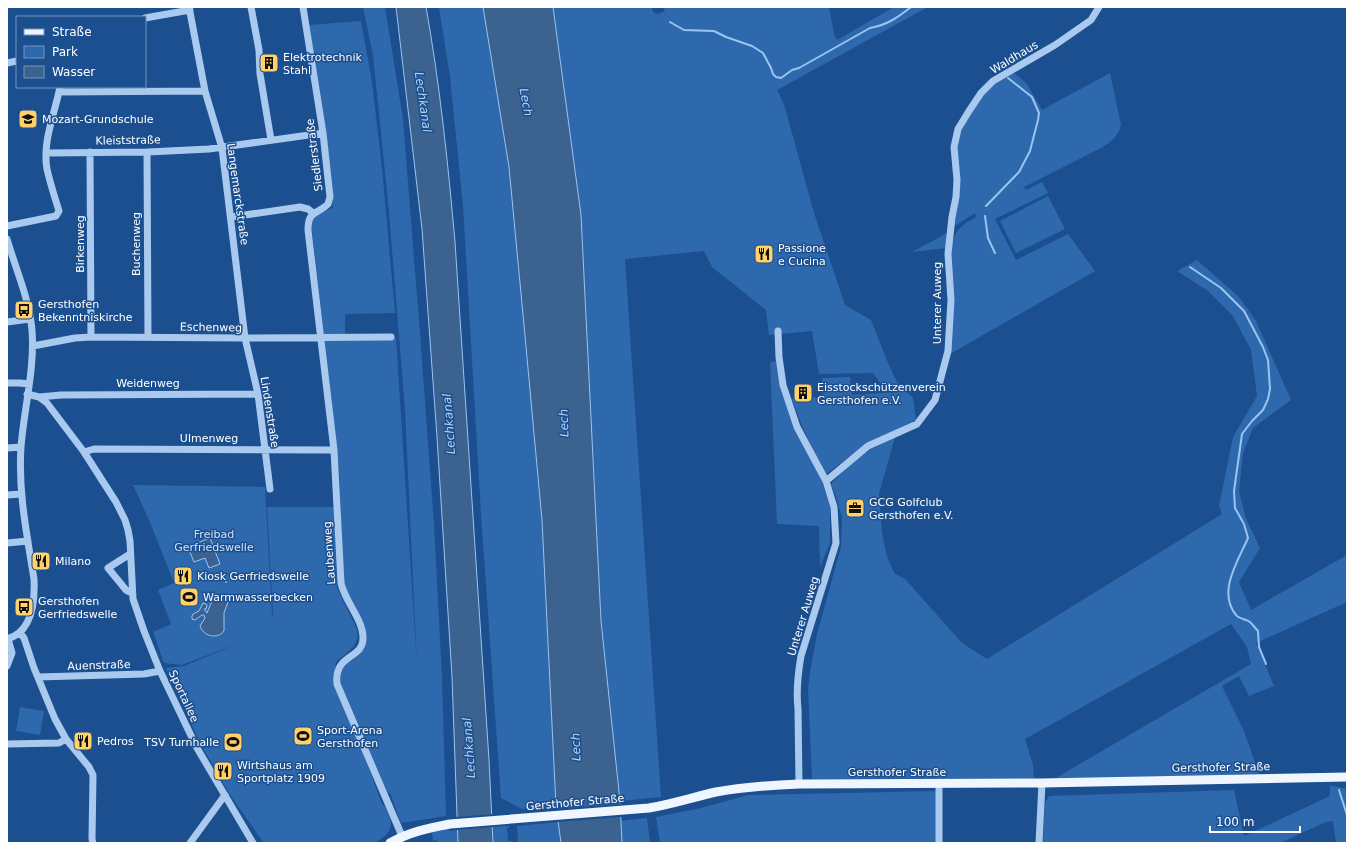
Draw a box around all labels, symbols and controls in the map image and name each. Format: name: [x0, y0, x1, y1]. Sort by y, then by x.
legend: [16, 16, 146, 88]
text: Straße: [52, 25, 92, 39]
street label: Waldhaus: [988, 38, 1041, 77]
text: Park: [52, 45, 78, 59]
place label: Elektrotechnik Stahl: [283, 51, 363, 77]
building icon: Elektrotechnik Stahl: [258, 52, 280, 74]
text: Wasser: [52, 65, 95, 79]
water label: Lechkanal: [412, 71, 434, 134]
water label: Lech: [516, 87, 536, 117]
school or university icon: Mozart-Grundschule: [17, 108, 39, 130]
place label: Mozart-Grundschule: [42, 113, 154, 126]
street label: Siedlerstraße: [304, 118, 325, 192]
street label: Kleiststraße: [95, 133, 161, 148]
street label: Langemarckstraße: [224, 142, 251, 246]
street label: Buchenweg: [130, 212, 143, 276]
street label: Birkenweg: [74, 215, 87, 273]
place label: Passione e Cucina: [778, 242, 826, 268]
restaurant icon: Passione e Cucina: [753, 243, 775, 265]
street label: Unterer Auweg: [931, 262, 944, 344]
place label: Gersthofen Bekenntniskirche: [38, 298, 133, 324]
bus stop icon: Gersthofen Bekenntniskirche: [13, 299, 35, 321]
street label: Eschenweg: [180, 320, 242, 335]
street label: Lindenstraße: [257, 376, 282, 449]
street label: Weidenweg: [116, 377, 180, 390]
place label: Eisstockschützenverein Gersthofen e.V.: [817, 381, 946, 407]
building icon: Eisstockschützenverein Gersthofen e.V.: [792, 382, 814, 404]
water label: Lechkanal: [440, 392, 458, 455]
water label: Lech: [557, 409, 571, 437]
street label: Ulmenweg: [180, 432, 238, 445]
place label: GCG Golfclub Gersthofen e.V.: [869, 496, 954, 522]
office icon: GCG Golfclub Gersthofen e.V.: [844, 497, 866, 519]
street label: Laubenweg: [321, 521, 338, 585]
park label: Freibad Gerfriedswelle: [174, 528, 254, 554]
restaurant icon: Milano: [30, 550, 52, 572]
place label: Milano: [55, 555, 91, 568]
restaurant icon: Kiosk Gerfriedswelle: [172, 565, 194, 587]
place label: Kiosk Gerfriedswelle: [197, 570, 309, 583]
street label: Unterer Auweg: [785, 575, 822, 657]
sports icon: Warmwasserbecken: [178, 586, 200, 608]
place label: Warmwasserbecken: [203, 591, 313, 604]
place label: Gersthofen Gerfriedswelle: [38, 595, 118, 621]
bus stop icon: Gersthofen Gerfriedswelle: [13, 596, 35, 618]
street label: Auenstraße: [67, 658, 131, 673]
street label: Sportallee: [166, 668, 201, 725]
water label: Lechkanal: [460, 716, 478, 779]
place label: Sport-Arena Gersthofen: [317, 724, 383, 750]
sports icon: Sport-Arena Gersthofen: [292, 725, 314, 747]
restaurant icon: Pedros: [72, 730, 94, 752]
sports icon: TSV Turnhalle: [222, 731, 244, 753]
water label: Lech: [569, 733, 583, 761]
place label: Pedros: [97, 735, 134, 748]
place label: TSV Turnhalle: [143, 736, 219, 749]
place label: Wirtshaus am Sportplatz 1909: [237, 759, 325, 785]
restaurant icon: Wirtshaus am Sportplatz 1909: [212, 760, 234, 782]
street label: Gersthofer Straße: [1172, 760, 1271, 775]
street label: Gersthofer Straße: [848, 766, 946, 779]
street label: Gersthofer Straße: [525, 792, 625, 813]
scale bar: [1210, 808, 1300, 834]
text: 100 m: [1216, 815, 1254, 829]

